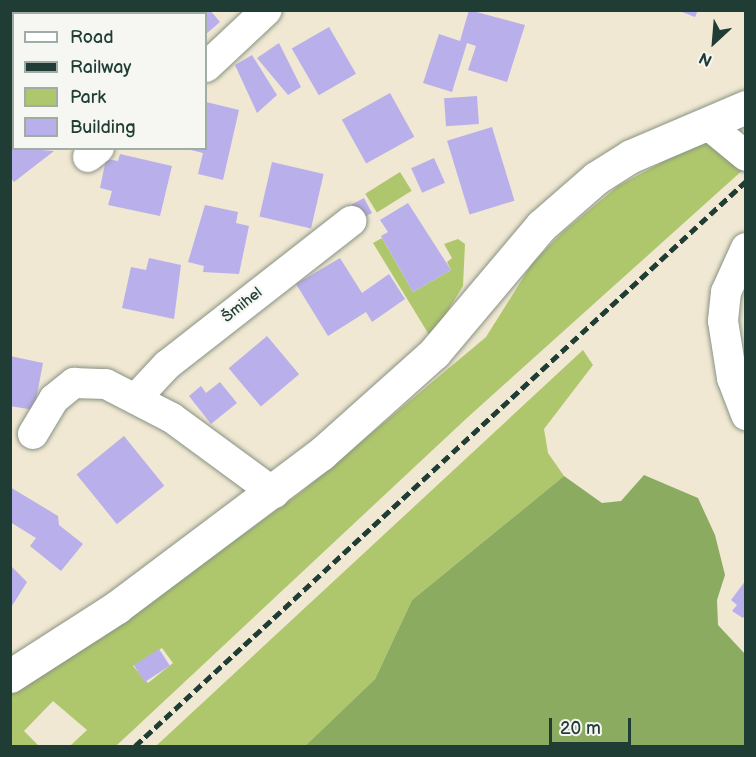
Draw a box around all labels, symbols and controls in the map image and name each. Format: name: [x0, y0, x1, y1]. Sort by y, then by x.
legend: [12, 12, 207, 150]
north arrow: [684, 12, 744, 72]
text: Road: [70, 27, 114, 48]
text: N: [696, 47, 715, 70]
text: Railway: [70, 57, 132, 78]
text: Park: [70, 87, 106, 108]
text: Building: [70, 117, 136, 138]
street label: Šmihel: [218, 284, 266, 326]
scale bar: [552, 706, 634, 744]
text: 20 m: [560, 718, 601, 739]

